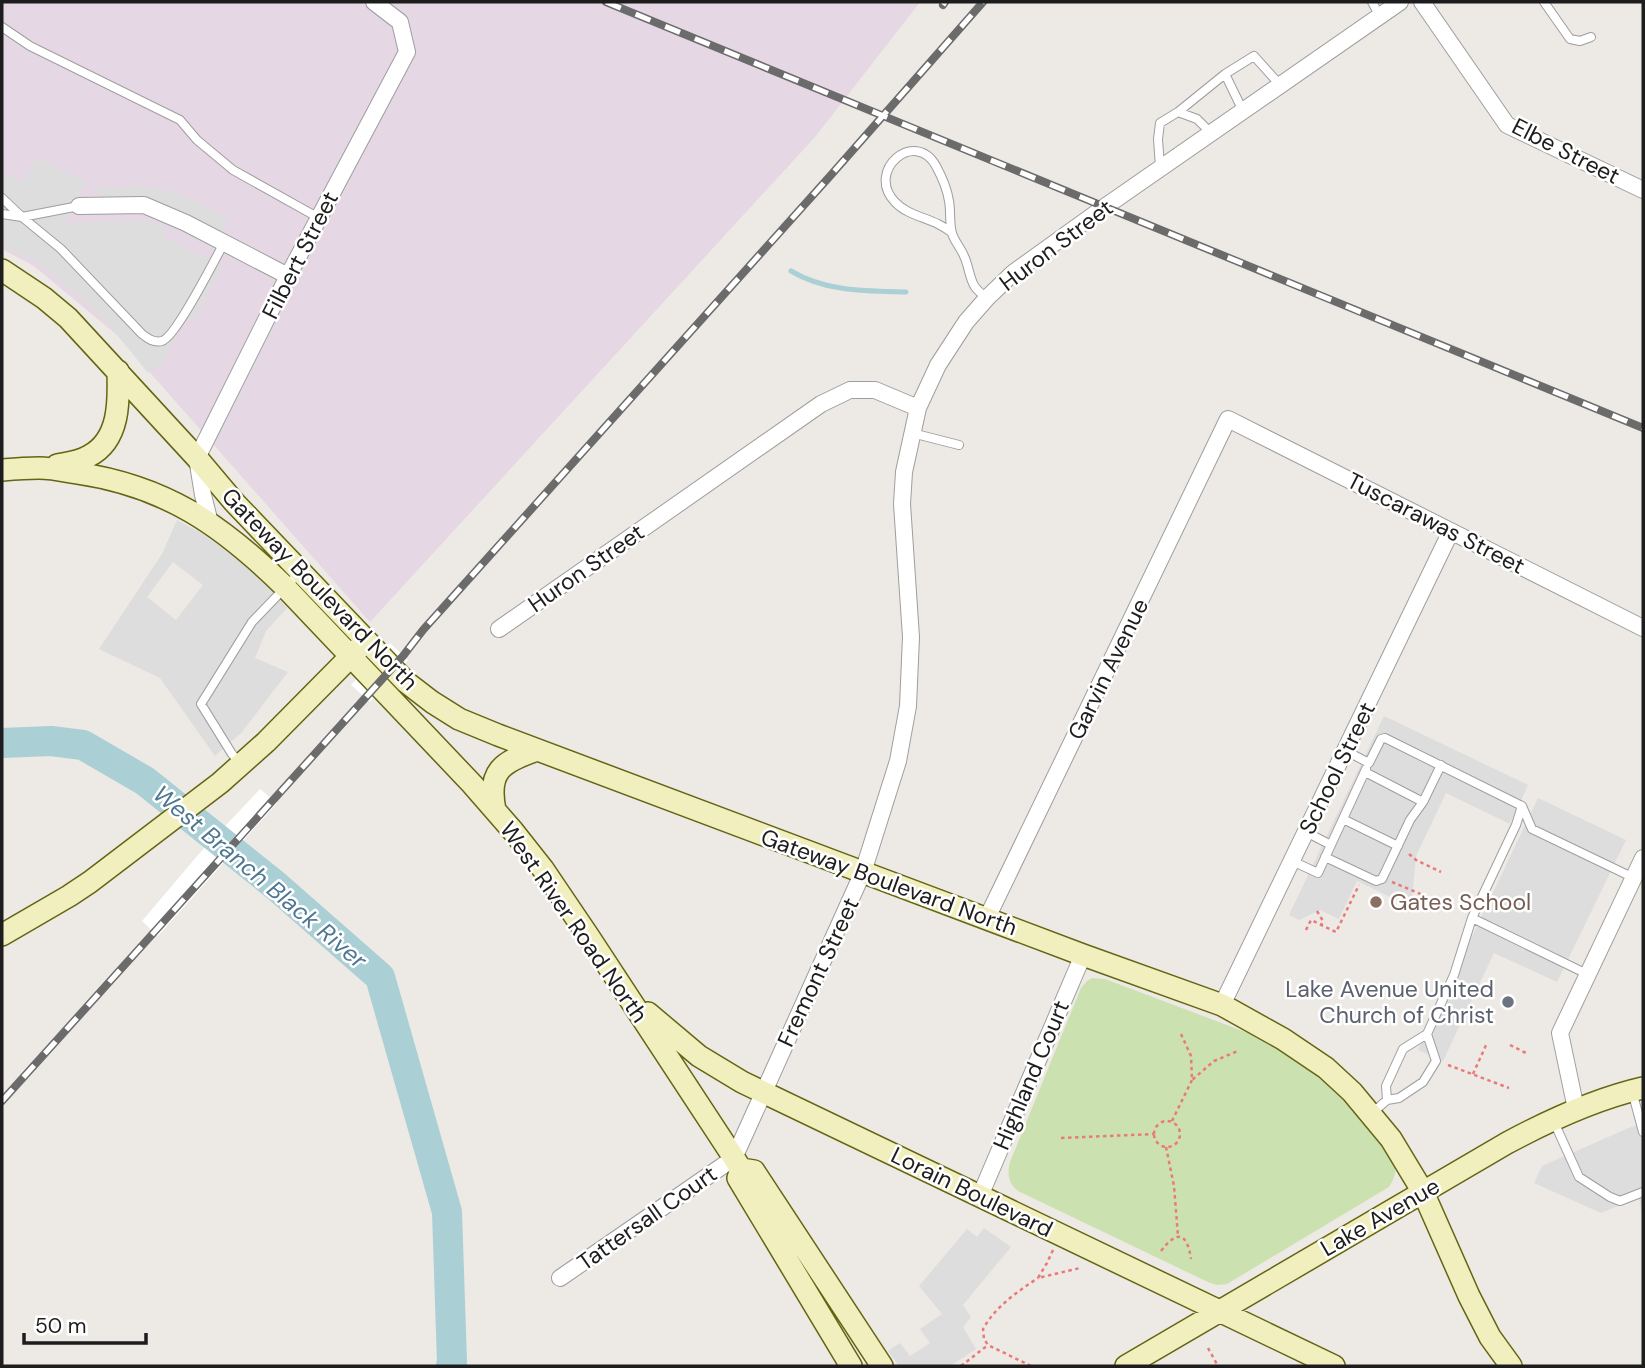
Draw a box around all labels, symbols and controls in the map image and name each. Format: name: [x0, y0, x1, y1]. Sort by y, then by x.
street label: Elbe Street: [1507, 111, 1625, 191]
street label: Filbert Street: [255, 186, 345, 324]
street label: Huron Street: [993, 192, 1119, 298]
street label: Tuscarawas Street: [1342, 465, 1530, 581]
street label: Gateway Boulevard North: [215, 481, 425, 697]
street label: Huron Street: [522, 517, 650, 619]
street label: Garvin Avenue: [1061, 593, 1155, 745]
street label: School Street: [1292, 697, 1382, 839]
water label: West Branch Black River: [147, 778, 374, 976]
street label: West River Road North: [493, 816, 655, 1028]
street label: Gateway Boulevard North: [757, 822, 1021, 942]
place label: Gates School: [1390, 887, 1531, 917]
street label: Fremont Street: [770, 893, 866, 1051]
marker: Gates School: [1368, 894, 1384, 910]
place label: Lake Avenue United Church of Christ: [1285, 974, 1494, 1030]
marker: Lake Avenue United Church of Christ: [1500, 994, 1516, 1010]
street label: Highland Court: [986, 996, 1076, 1154]
street label: Lorain Boulevard: [886, 1140, 1058, 1244]
street label: Tattersall Court: [571, 1159, 723, 1277]
street label: Lake Avenue: [1315, 1171, 1445, 1263]
scale bar: [24, 1302, 147, 1346]
text: 50 m: [35, 1312, 86, 1340]

